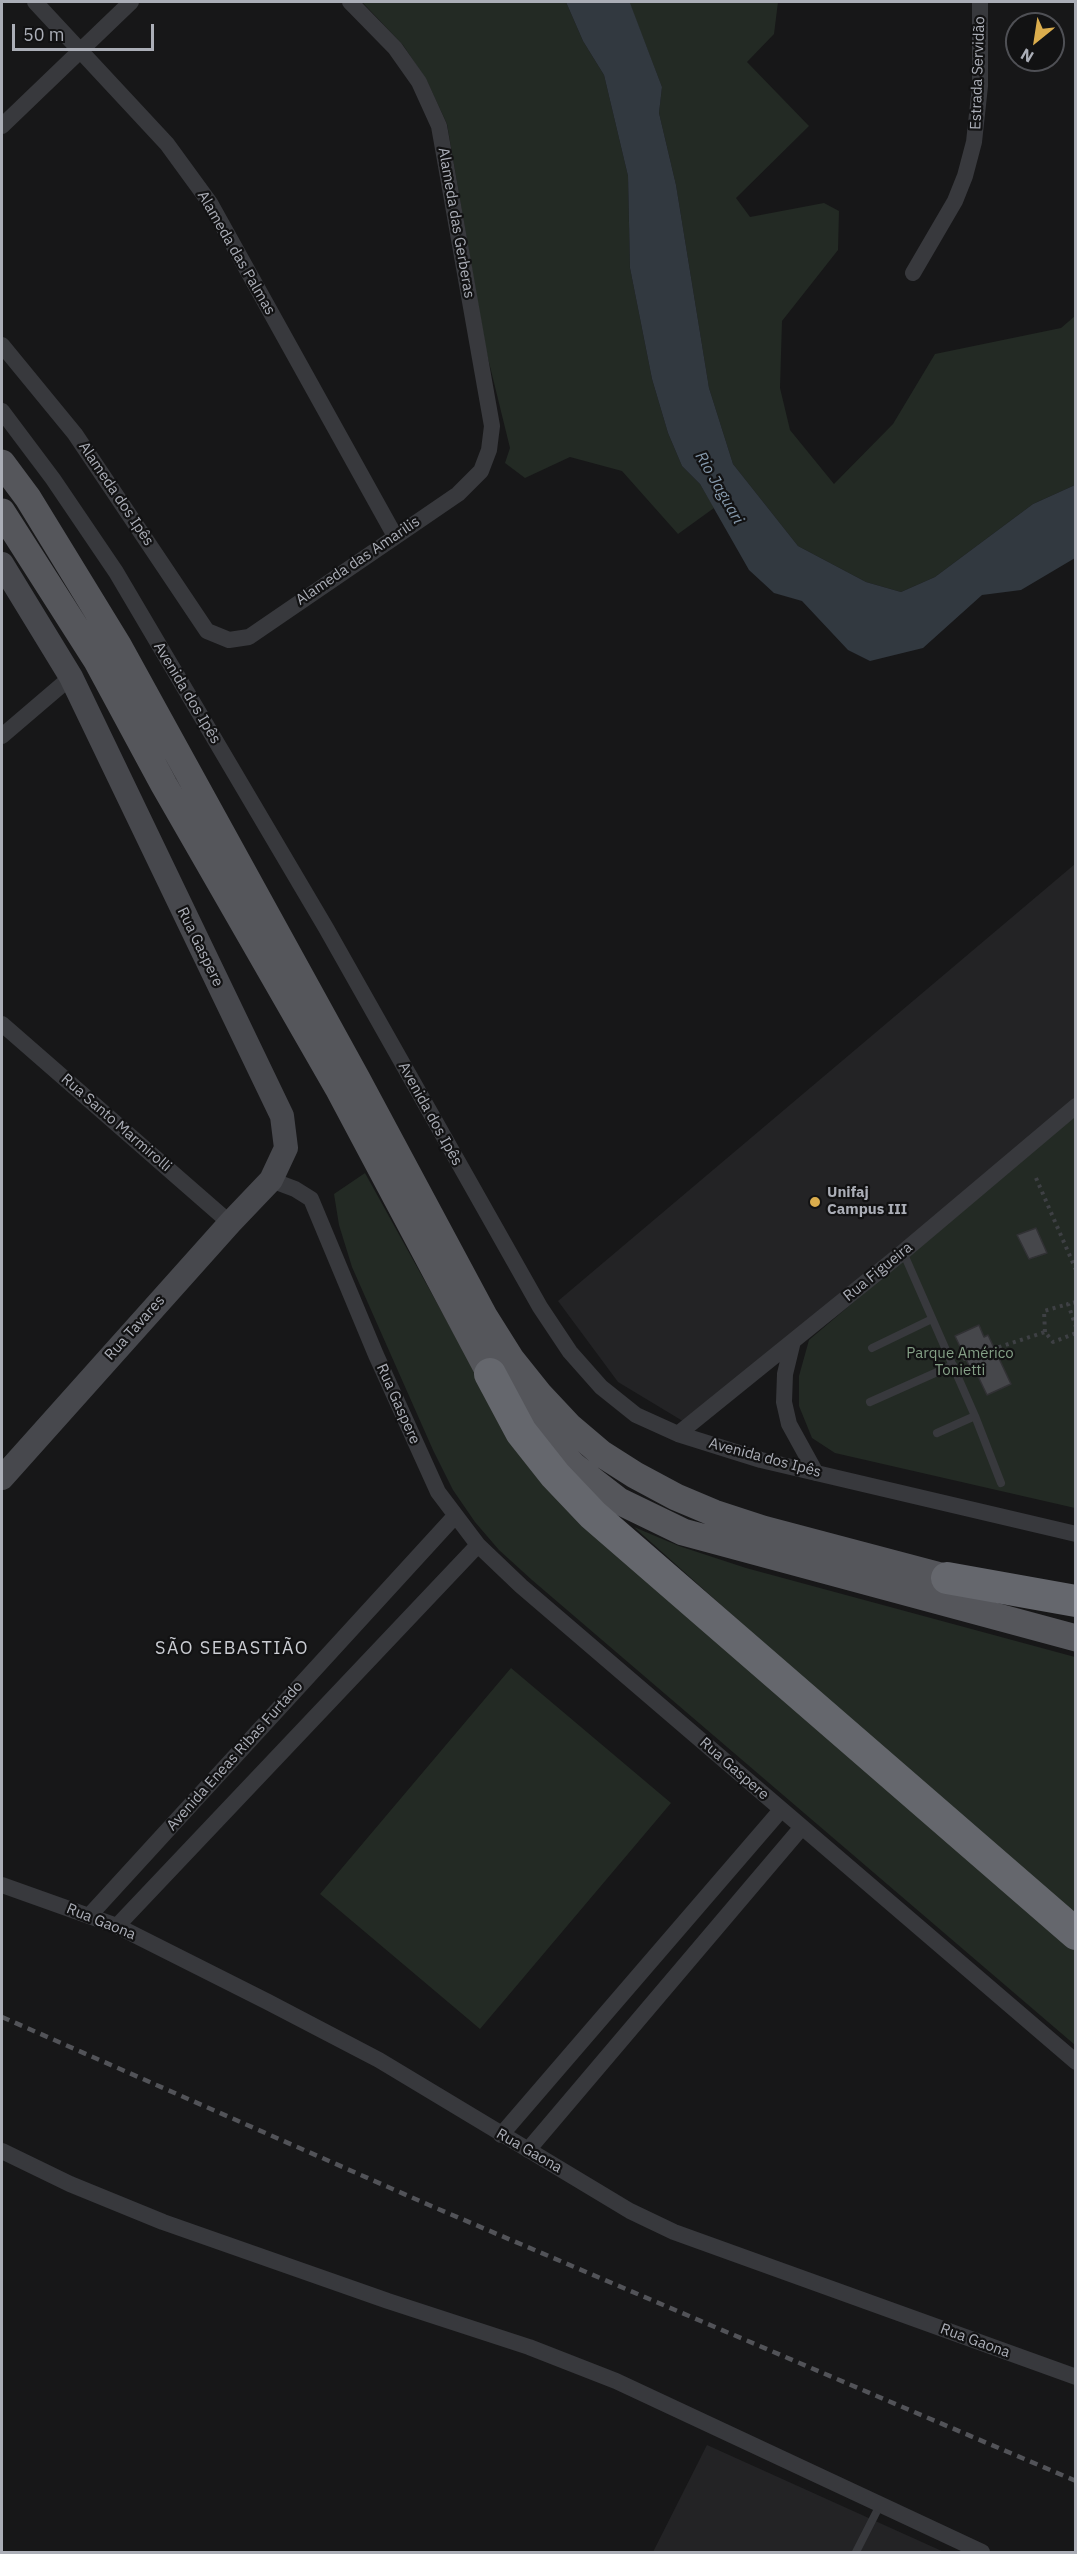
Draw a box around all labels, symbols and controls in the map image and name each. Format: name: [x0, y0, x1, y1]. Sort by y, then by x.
scale bar: [15, 12, 158, 50]
north arrow: [1005, 12, 1065, 72]
street label: Estrada Servidão: [967, 16, 989, 130]
text: 50 m: [23, 23, 65, 46]
text: N: [1017, 44, 1037, 67]
street label: Alameda das Gerberas: [434, 146, 478, 300]
street label: Alameda das Palmas: [193, 188, 279, 318]
street label: Alameda dos Ipês: [75, 439, 157, 549]
water label: Rio Jaguari: [691, 448, 747, 528]
street label: Alameda das Amarilis: [292, 513, 424, 609]
street label: Avenida dos Ipês: [150, 639, 224, 747]
street label: Rua Gaspere: [173, 904, 227, 990]
street label: Avenida dos Ipês: [394, 1059, 466, 1169]
street label: Rua Santo Marmirolli: [57, 1070, 175, 1176]
place label: Unifaj Campus III: [827, 1184, 907, 1219]
marker: Unifaj Campus III: [808, 1195, 822, 1209]
street label: Rua Figueira: [840, 1239, 916, 1305]
street label: Rua Tavares: [101, 1292, 169, 1364]
park label: Parque Américo Tonietti: [906, 1345, 1014, 1380]
street label: Rua Gaspere: [372, 1361, 424, 1447]
street label: Avenida dos Ipês: [707, 1434, 823, 1482]
district label: SÃO SEBASTIÃO: [155, 1638, 309, 1660]
street label: Avenida Eneas Ribas Furtado: [163, 1677, 307, 1835]
street label: Rua Gaspere: [696, 1734, 772, 1804]
street label: Rua Gaona: [64, 1900, 138, 1944]
street label: Rua Gaona: [493, 2125, 565, 2177]
street label: Rua Gaona: [938, 2320, 1012, 2362]

